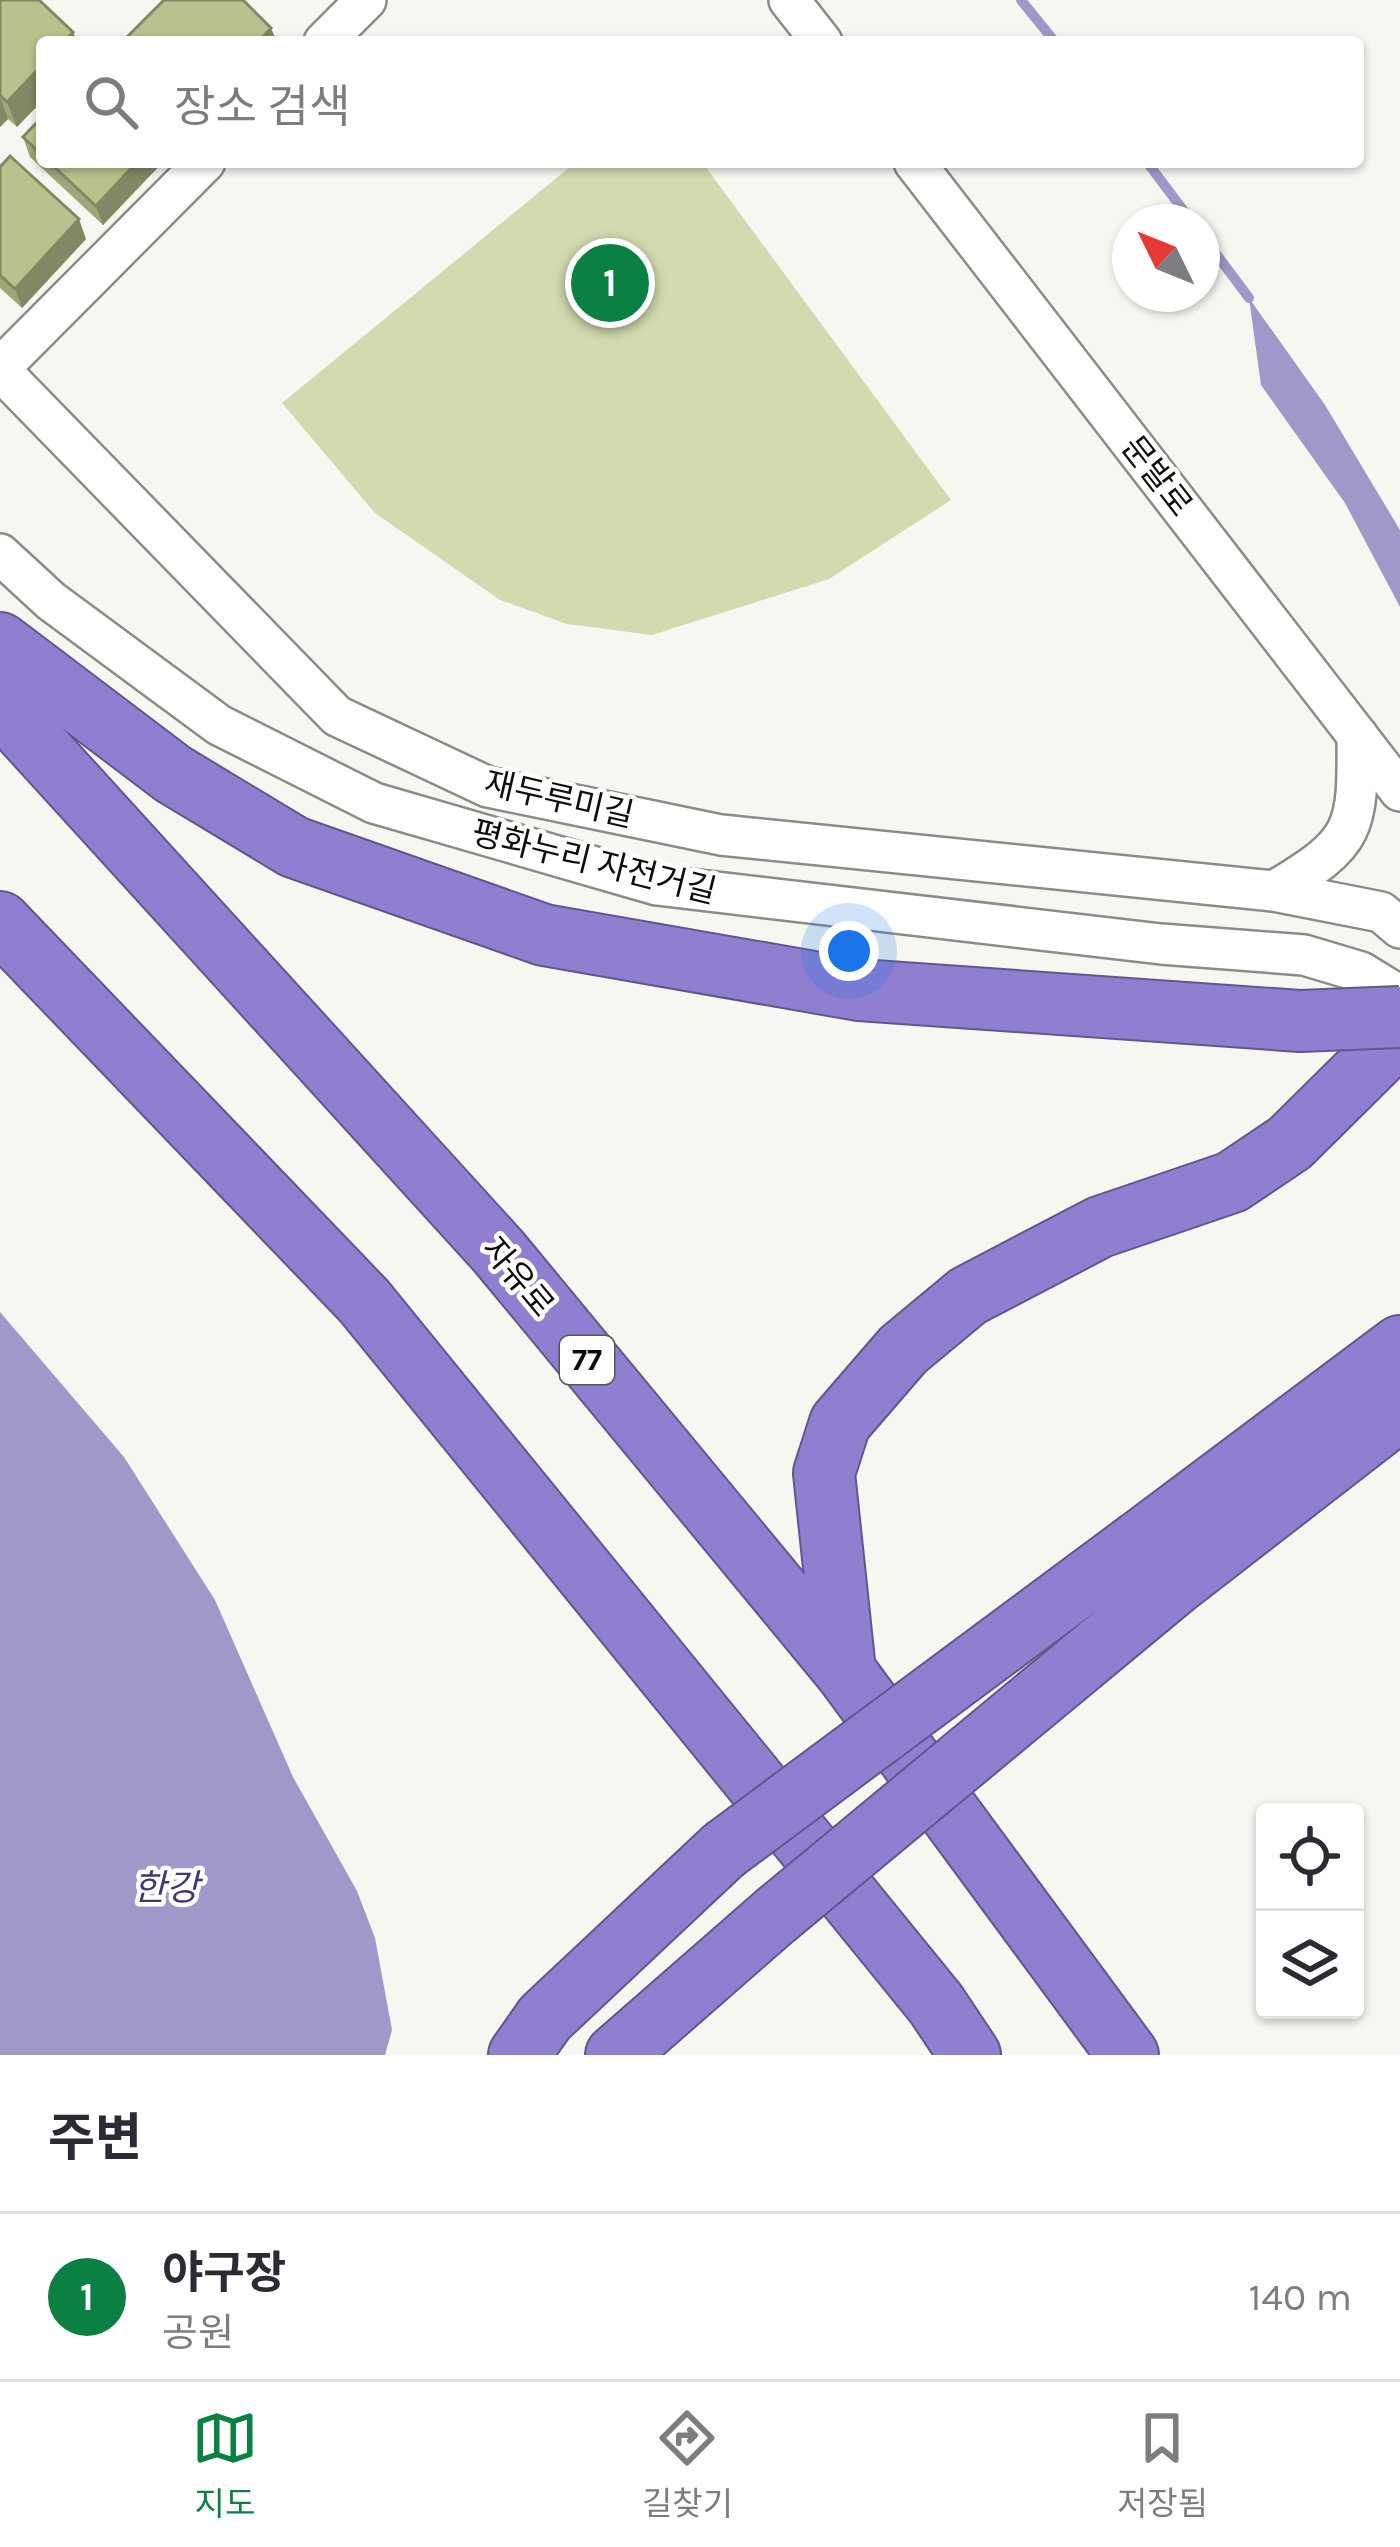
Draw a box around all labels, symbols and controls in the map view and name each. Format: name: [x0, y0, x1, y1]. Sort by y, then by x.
search box: [36, 36, 1364, 168]
icon: search: [78, 69, 144, 135]
text: 장소 검색: [174, 81, 350, 133]
north arrow: [1112, 204, 1220, 312]
pin: 1: [571, 238, 649, 328]
street label: 문발로: [1114, 428, 1200, 524]
street label: 재두루미길: [481, 763, 637, 835]
street label: 평화누리 자전거길: [468, 813, 720, 911]
your location: [819, 921, 879, 981]
street label: 자유로: [474, 1230, 562, 1324]
road number: 77: [560, 1336, 614, 1384]
map controls: [1256, 1803, 1364, 2019]
button: locate: [1256, 1803, 1364, 1911]
water label: 한강: [133, 1867, 204, 1909]
button: layers: [1256, 1911, 1364, 2019]
text: 주변: [48, 2108, 142, 2168]
text: 야구장: [162, 2247, 286, 2299]
text: 1: [80, 2274, 94, 2320]
text: 140 m: [1248, 2274, 1352, 2320]
text: 공원: [162, 2310, 234, 2356]
tab: 지도: [192, 2405, 258, 2525]
tab: 길찾기: [642, 2405, 733, 2525]
tab: 저장됨: [1117, 2405, 1208, 2525]

